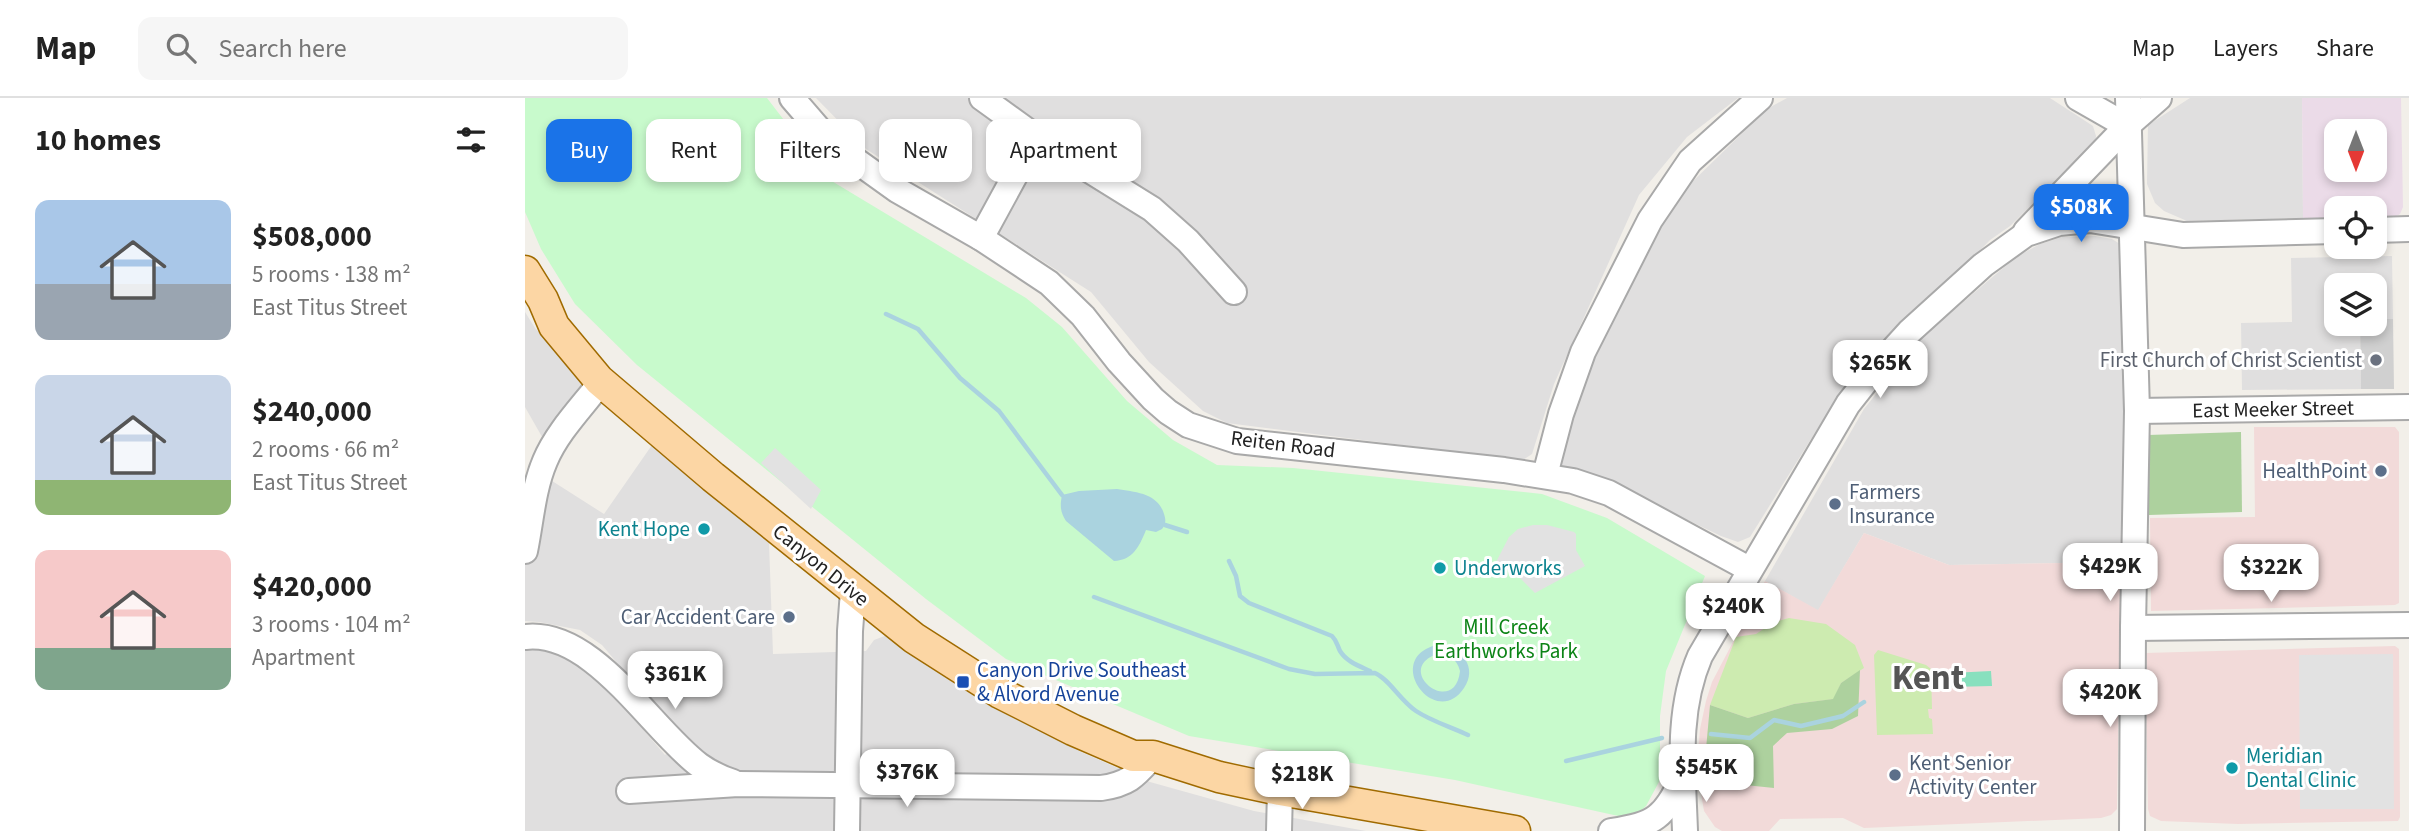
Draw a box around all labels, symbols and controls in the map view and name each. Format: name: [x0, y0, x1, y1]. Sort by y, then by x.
search box: [138, 17, 628, 80]
text: Map: [35, 25, 96, 72]
icon: search: [162, 29, 200, 67]
text: Search here: [218, 30, 347, 67]
text: Map: [2132, 31, 2175, 66]
text: Layers: [2213, 31, 2278, 66]
text: Share: [2316, 31, 2374, 66]
text: 10 homes: [35, 119, 161, 162]
chip: Buy: [546, 119, 632, 182]
chip: Rent: [646, 119, 741, 182]
chip: Filters: [755, 119, 865, 182]
chip: New: [879, 119, 972, 182]
chip: Apartment: [986, 119, 1141, 182]
north arrow: [2324, 119, 2387, 182]
map controls: [2324, 119, 2387, 336]
icon: filters: [452, 121, 490, 159]
pin: $508K: [2032, 184, 2130, 244]
text: $508K: [2050, 190, 2112, 223]
button: locate: [2324, 196, 2387, 259]
text: $508,000: [252, 215, 372, 258]
icon: home: [91, 228, 175, 312]
text: 5 rooms · 138 m²: [252, 258, 411, 291]
button: layers: [2324, 273, 2387, 336]
text: East Titus Street: [252, 291, 407, 324]
pin: $265K: [1831, 341, 1929, 400]
place label: First Church of Christ Scientist: [2100, 345, 2362, 375]
text: $265K: [1849, 346, 1911, 379]
marker: First Church of Christ Scientist: [2368, 352, 2384, 368]
text: $240,000: [252, 390, 372, 433]
street label: East Meeker Street: [2192, 393, 2354, 425]
icon: home: [91, 403, 175, 487]
street label: Reiten Road: [1229, 423, 1337, 465]
text: 2 rooms · 66 m²: [252, 433, 399, 466]
place label: HealthPoint: [2262, 456, 2367, 486]
marker: HealthPoint: [2373, 463, 2389, 479]
text: East Titus Street: [252, 466, 407, 499]
place label: Farmers Insurance: [1849, 477, 1935, 531]
marker: Farmers Insurance: [1827, 496, 1843, 512]
place label: Kent Hope: [598, 514, 690, 544]
street label: Canyon Drive: [766, 517, 876, 613]
marker: Kent Hope: [696, 521, 712, 537]
pin: $429K: [2061, 544, 2159, 603]
pin: $322K: [2222, 545, 2320, 604]
text: $429K: [2079, 549, 2141, 582]
text: $322K: [2240, 550, 2302, 583]
place label: Underworks: [1454, 553, 1562, 583]
marker: Underworks: [1432, 560, 1448, 576]
text: $420,000: [252, 565, 372, 608]
icon: home: [91, 578, 175, 662]
pin: $240K: [1684, 584, 1782, 643]
text: $240K: [1702, 589, 1764, 622]
place label: Car Accident Care: [621, 602, 775, 632]
text: 3 rooms · 104 m²: [252, 608, 411, 641]
marker: Car Accident Care: [781, 609, 797, 625]
park label: Mill Creek Earthworks Park: [1434, 612, 1578, 666]
text: Apartment: [252, 641, 355, 674]
pin: $361K: [626, 652, 724, 711]
district label: Kent: [1892, 653, 1964, 703]
place label: Canyon Drive Southeast & Alvord Avenue: [977, 655, 1186, 709]
text: $361K: [644, 657, 706, 690]
pin: $420K: [2061, 670, 2159, 729]
marker: Canyon Drive Southeast & Alvord Avenue: [955, 674, 971, 690]
text: $420K: [2079, 675, 2141, 708]
place label: Meridian Dental Clinic: [2246, 741, 2357, 795]
pin: $545K: [1657, 744, 1755, 804]
place label: Kent Senior Activity Center: [1909, 748, 2037, 802]
pin: $376K: [858, 750, 956, 809]
text: $545K: [1675, 750, 1737, 783]
pin: $218K: [1253, 752, 1351, 811]
text: $376K: [876, 755, 938, 788]
text: $218K: [1271, 757, 1333, 790]
marker: Meridian Dental Clinic: [2224, 760, 2240, 776]
marker: Kent Senior Activity Center: [1887, 767, 1903, 783]

